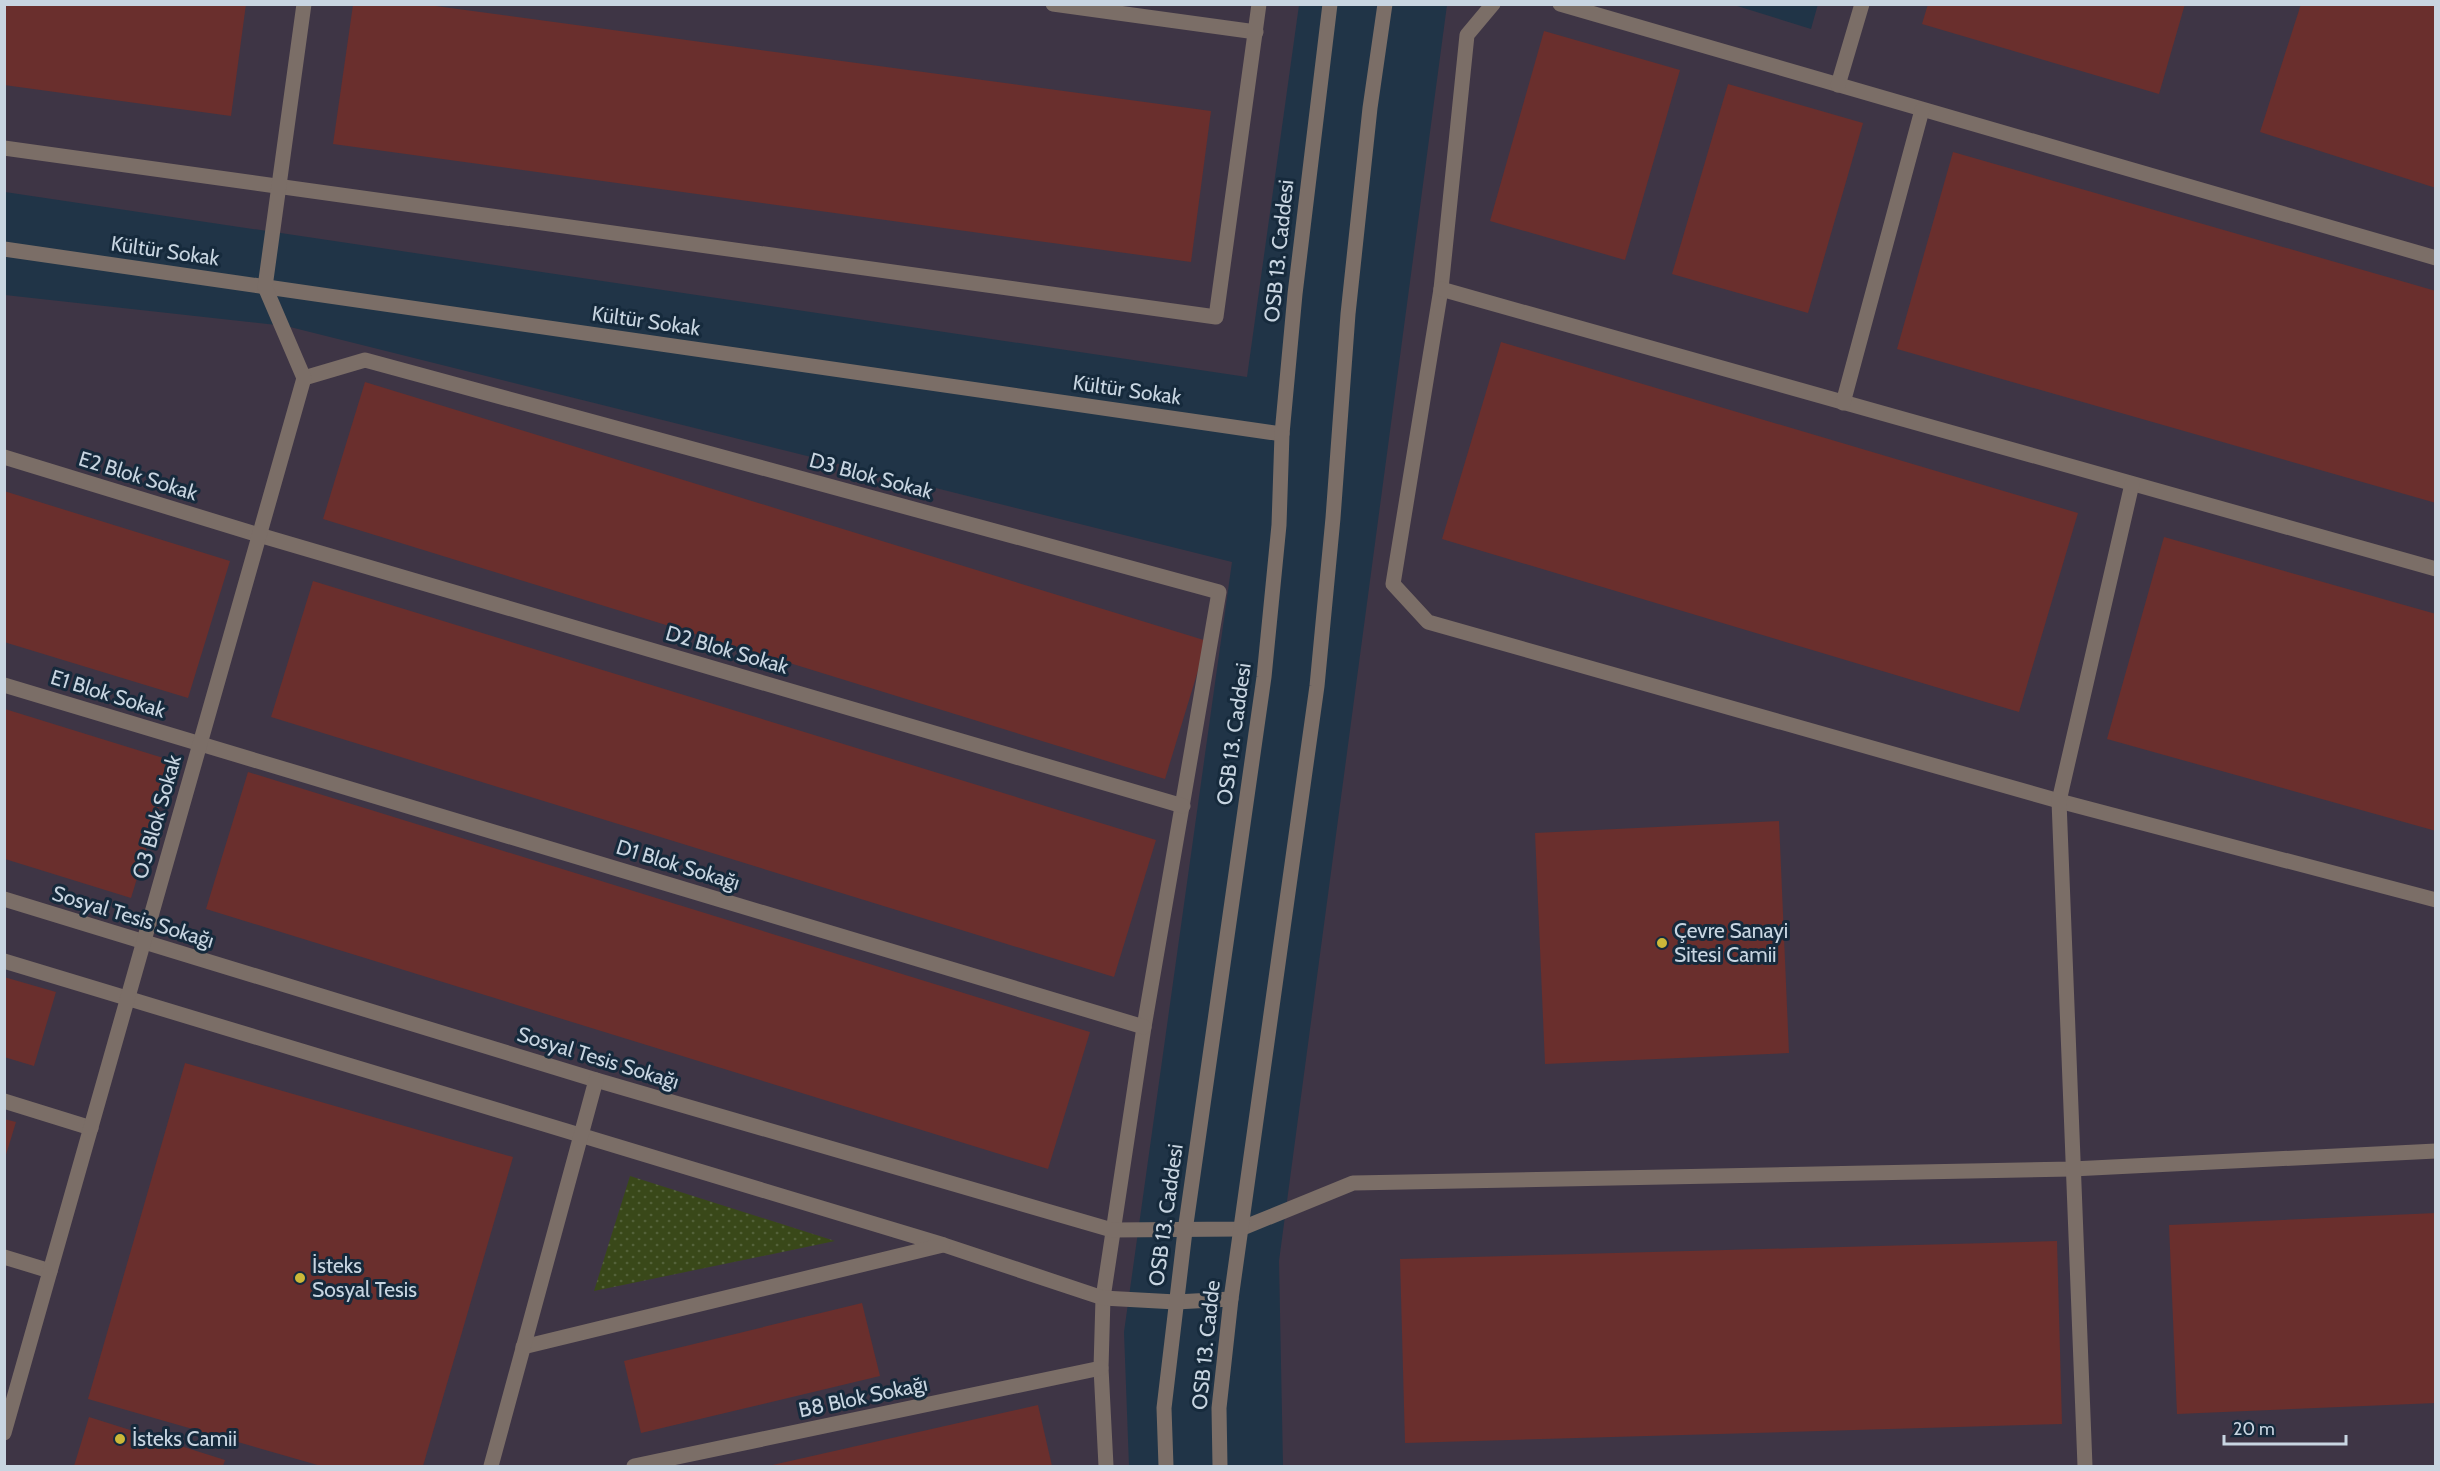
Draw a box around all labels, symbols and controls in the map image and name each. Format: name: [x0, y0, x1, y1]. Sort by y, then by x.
street label: OSB 13. Caddesi: [1259, 178, 1298, 323]
street label: Kültür Sokak: [109, 231, 221, 271]
street label: Kültür Sokak: [590, 301, 702, 341]
street label: Kültür Sokak: [1071, 370, 1183, 410]
street label: E2 Blok Sokak: [76, 446, 201, 506]
street label: D3 Blok Sokak: [807, 447, 936, 504]
street label: D2 Blok Sokak: [663, 620, 792, 679]
street label: OSB 13. Caddesi: [1211, 661, 1256, 807]
street label: E1 Blok Sokak: [48, 664, 169, 723]
street label: O3 Blok Sokak: [127, 751, 186, 882]
street label: D1 Blok Sokağı: [613, 834, 743, 895]
street label: Sosyal Tesis Sokağı: [49, 880, 217, 953]
place label: Çevre Sanayi Sitesi Camii: [1674, 918, 1788, 967]
marker: Çevre Sanayi Sitesi Camii: [1655, 936, 1669, 950]
street label: Sosyal Tesis Sokağı: [514, 1021, 682, 1094]
street label: OSB 13. Caddesi: [1143, 1142, 1188, 1288]
place label: İsteks Sosyal Tesis: [312, 1253, 417, 1302]
marker: İsteks Sosyal Tesis: [293, 1271, 307, 1285]
street label: OSB 13. Cadde: [1186, 1279, 1225, 1411]
street label: B8 Blok Sokağı: [796, 1371, 930, 1422]
scale bar: [2224, 1408, 2346, 1446]
text: 20 m: [2233, 1418, 2275, 1440]
place label: İsteks Camii: [132, 1426, 237, 1451]
marker: İsteks Camii: [113, 1432, 127, 1446]

